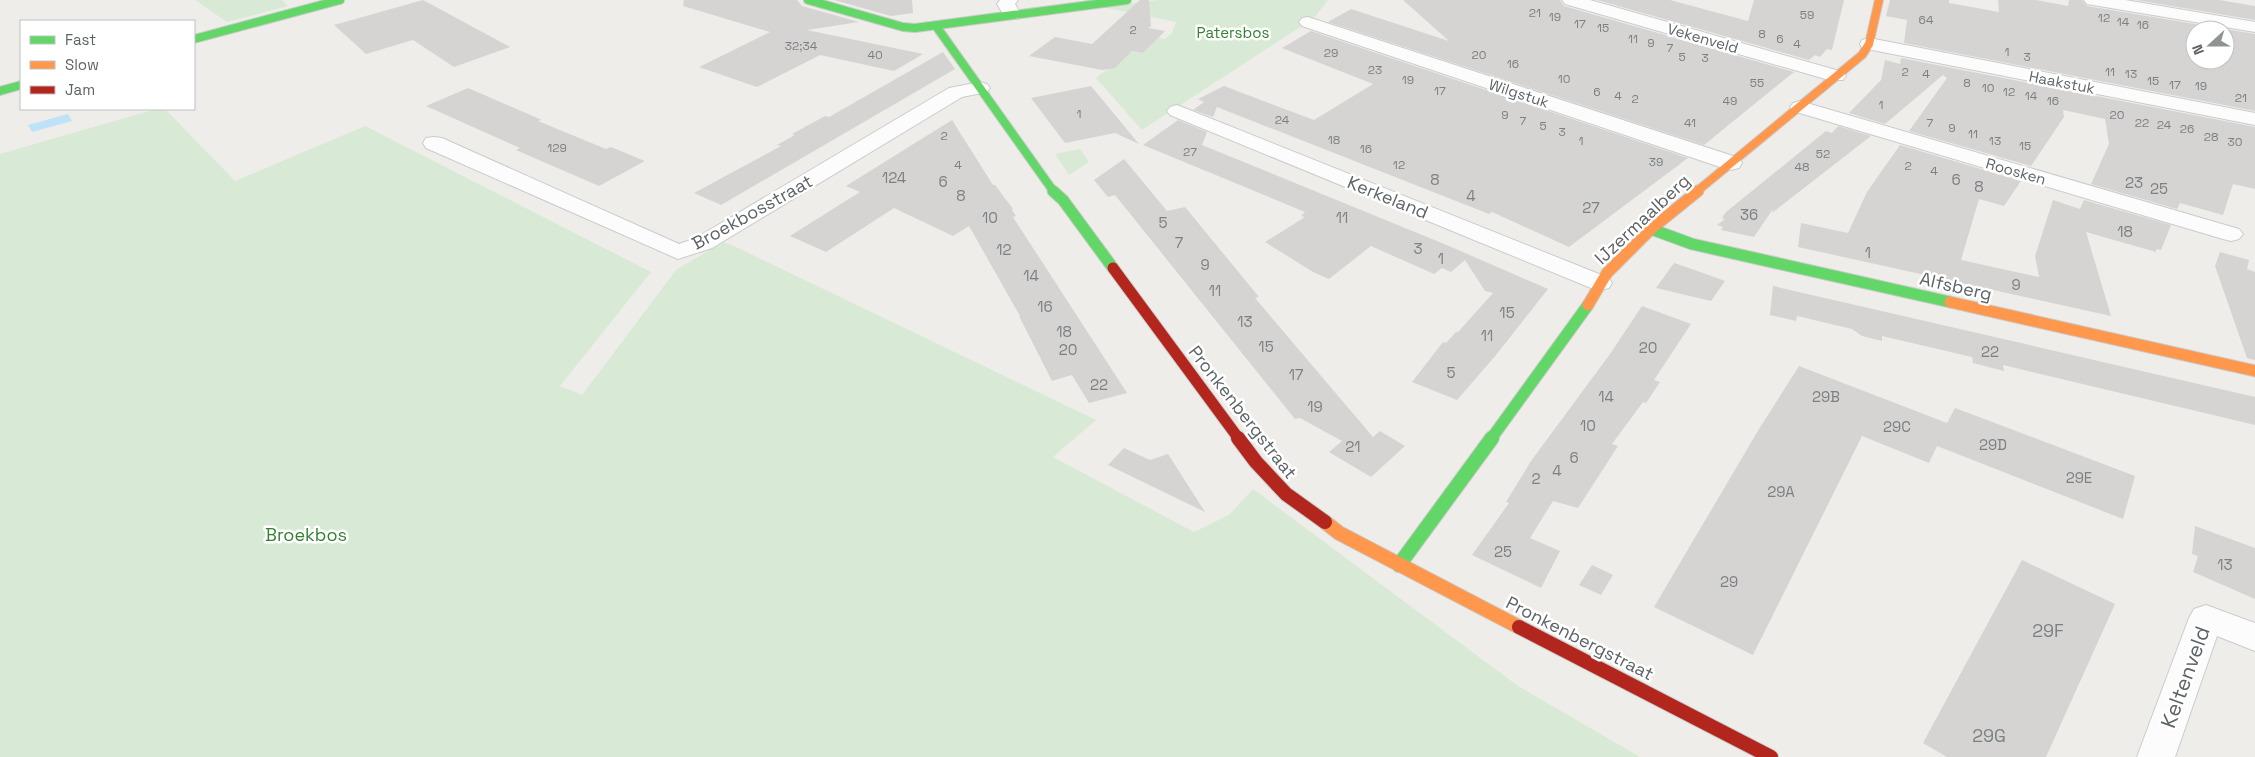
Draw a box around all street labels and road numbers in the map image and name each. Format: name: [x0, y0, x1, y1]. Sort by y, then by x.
street label: Vekenveld: [1665, 19, 1741, 57]
street label: Haakstuk: [2027, 66, 2097, 98]
street label: Wilgstuk: [1487, 74, 1551, 112]
street label: Roosken: [1984, 153, 2048, 189]
street label: Broekbosstraat: [688, 169, 816, 255]
street label: IJzermaalberg: [1589, 169, 1695, 269]
street label: Kerkeland: [1344, 170, 1432, 224]
street label: Alfsberg: [1918, 267, 1994, 305]
street label: Pronkenbergstraat: [1184, 341, 1302, 483]
street label: Pronkenbergstraat: [1502, 591, 1658, 685]
street label: Keltenveld: [2154, 622, 2216, 732]

